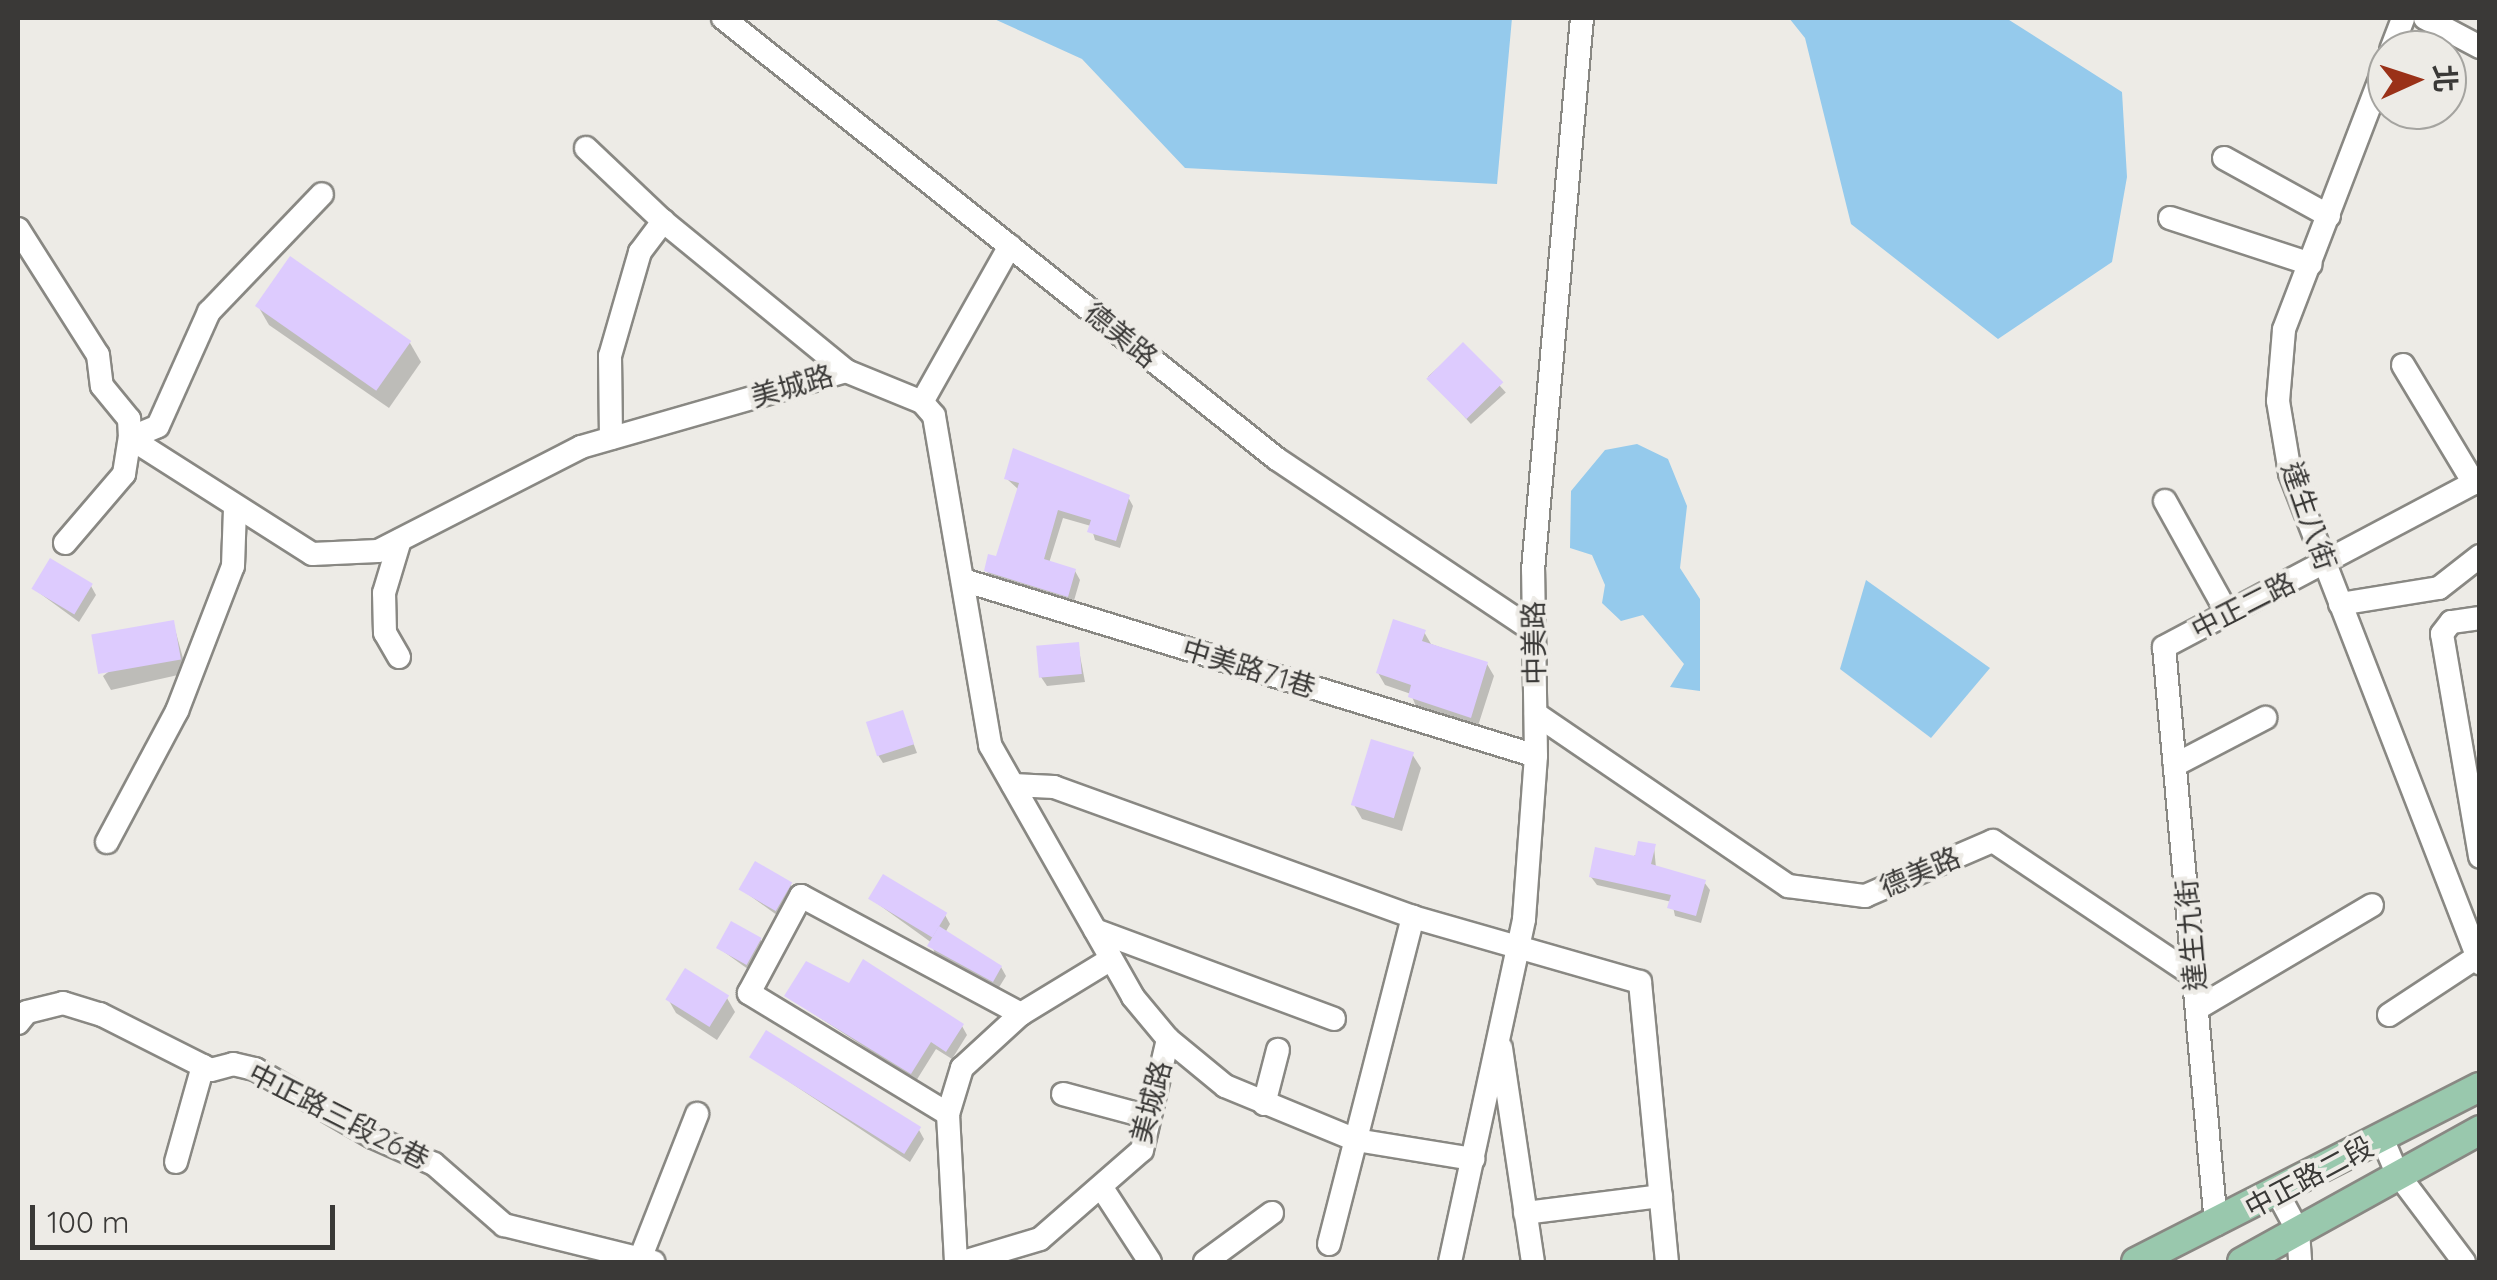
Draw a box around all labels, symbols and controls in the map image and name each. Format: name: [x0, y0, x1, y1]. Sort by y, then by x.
north arrow: [2367, 30, 2467, 130]
text: 北: [2427, 64, 2464, 93]
street label: 德美路: [1078, 296, 1164, 374]
street label: 美城路: [747, 358, 837, 414]
street label: 達生八街: [2275, 458, 2343, 574]
street label: 中正二路: [2185, 566, 2301, 646]
street label: 中美路: [1516, 601, 1552, 685]
street label: 中美路71巷: [1178, 632, 1320, 704]
street label: 德美路: [1875, 840, 1965, 904]
street label: 達生九街: [2169, 878, 2213, 992]
street label: 中正路三段26巷: [243, 1056, 435, 1176]
street label: 美城路: [1124, 1057, 1178, 1147]
street label: 中正路二段: [2239, 1129, 2379, 1225]
scale bar: [35, 1185, 340, 1247]
text: 100 m: [47, 1203, 129, 1241]

